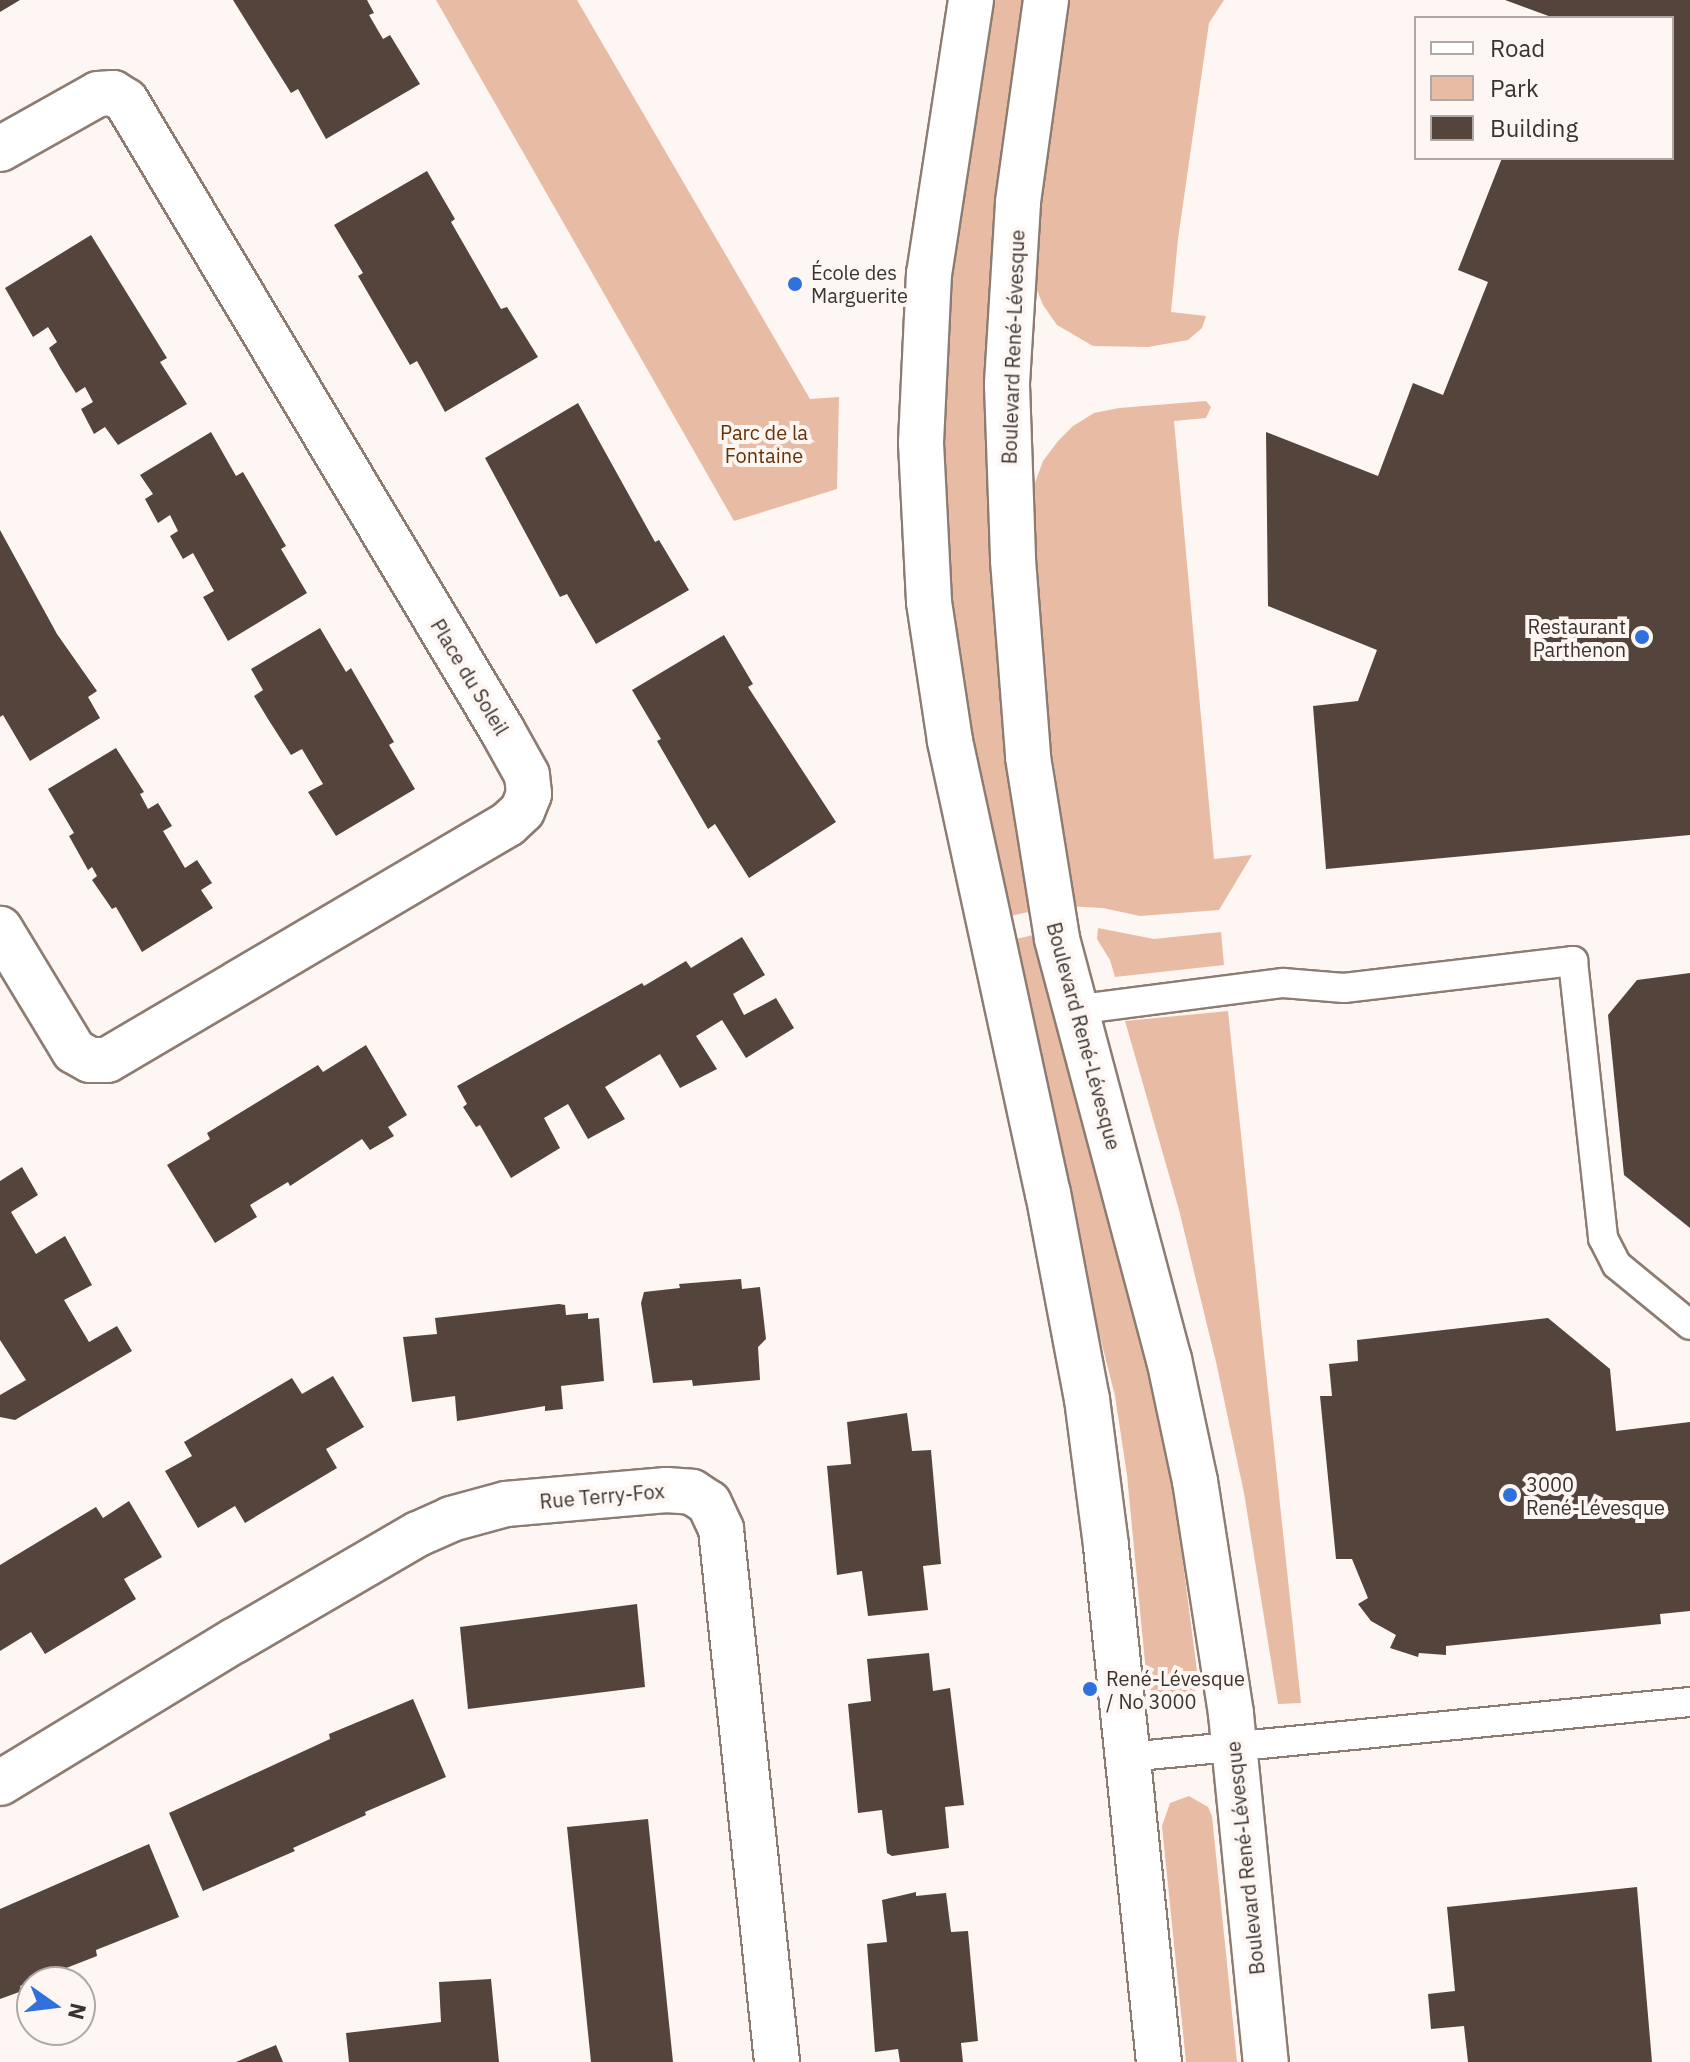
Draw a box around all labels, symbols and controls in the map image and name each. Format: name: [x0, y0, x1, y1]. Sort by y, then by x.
legend: [1414, 16, 1674, 160]
text: Road: [1490, 32, 1545, 64]
text: Park: [1490, 72, 1539, 104]
text: Building: [1490, 112, 1578, 144]
street label: Boulevard René-Lévesque: [997, 229, 1029, 465]
place label: École des Marguerite: [811, 260, 908, 307]
marker: École des Marguerite: [786, 275, 804, 293]
park label: Parc de la Fontaine: [720, 420, 808, 467]
place label: Restaurant Parthenon: [1528, 614, 1626, 661]
street label: Place du Soleil: [426, 615, 514, 739]
marker: Restaurant Parthenon: [1633, 628, 1651, 646]
street label: Boulevard René-Lévesque: [1042, 920, 1126, 1152]
place label: 3000 René-Lévesque: [1526, 1472, 1665, 1519]
street label: Rue Terry-Fox: [538, 1479, 666, 1513]
marker: 3000 René-Lévesque: [1501, 1486, 1519, 1504]
place label: René-Lévesque / No 3000: [1106, 1666, 1245, 1713]
marker: René-Lévesque / No 3000: [1081, 1680, 1099, 1698]
street label: Boulevard René-Lévesque: [1221, 1740, 1269, 1976]
north arrow: [16, 1966, 96, 2046]
text: N: [62, 2000, 94, 2023]

